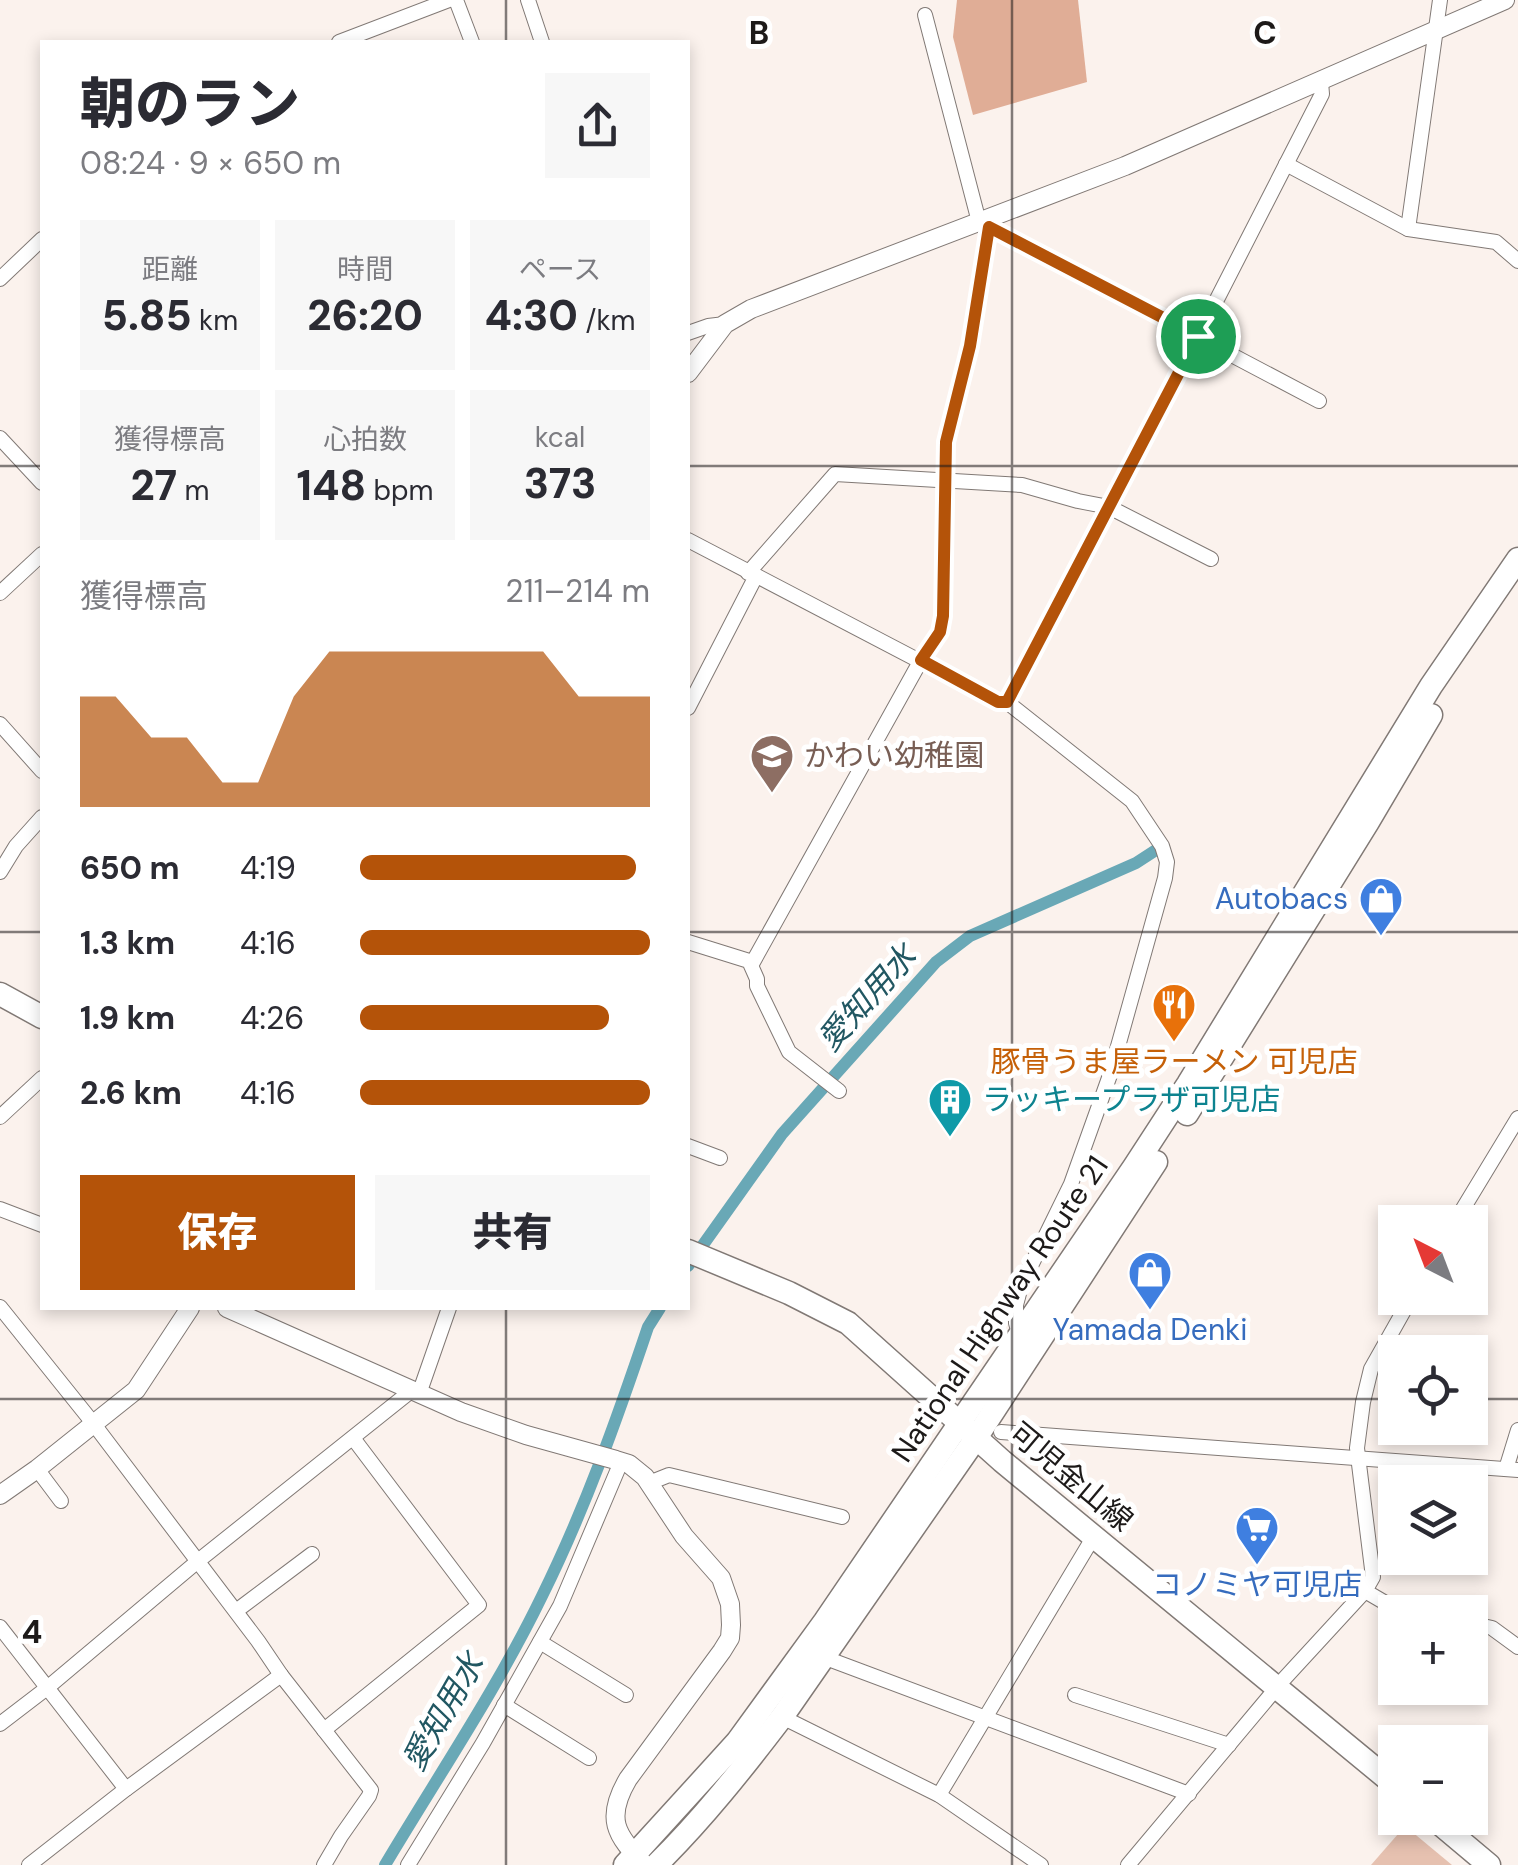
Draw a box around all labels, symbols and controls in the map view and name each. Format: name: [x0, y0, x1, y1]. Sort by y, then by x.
text: B: [749, 12, 769, 54]
text: C: [1253, 12, 1277, 54]
text: 朝のラン: [80, 68, 300, 140]
button: share: [545, 73, 650, 178]
text: 08:24 · 9 × 650 m: [80, 142, 341, 184]
text: 距離: [142, 251, 198, 288]
text: 時間: [337, 251, 393, 288]
text: ペース: [519, 251, 601, 288]
text: 5.85: [102, 288, 192, 343]
text: 26:20: [307, 288, 423, 343]
text: 4:30: [485, 288, 578, 343]
pin: [1156, 294, 1241, 379]
text: km: [192, 302, 238, 339]
text: /km: [578, 302, 635, 339]
icon: arrive: [1171, 309, 1226, 364]
text: kcal: [535, 419, 585, 456]
text: 獲得標高: [114, 421, 226, 458]
text: 心拍数: [323, 421, 407, 458]
text: 373: [524, 456, 596, 511]
text: 27: [131, 458, 177, 513]
text: 148: [296, 458, 366, 513]
text: m: [177, 472, 209, 509]
text: bpm: [366, 472, 434, 509]
text: 211–214 m: [505, 570, 650, 612]
text: 獲得標高: [80, 575, 208, 617]
school or university icon: かわい幼稚園: [749, 733, 795, 794]
place label: かわい幼稚園: [804, 736, 984, 775]
text: 650 m: [80, 847, 180, 889]
text: 4:19: [240, 847, 296, 889]
shop icon: Autobacs: [1358, 876, 1404, 937]
place label: Autobacs: [1215, 879, 1348, 918]
text: 1.3 km: [80, 922, 175, 964]
text: 4:16: [240, 922, 296, 964]
water label: 愛知用水: [809, 934, 927, 1060]
restaurant icon: 豚骨うま屋ラーメン 可児店: [1151, 982, 1197, 1043]
text: 1.9 km: [80, 997, 175, 1039]
text: 4:26: [240, 997, 304, 1039]
place label: 豚骨うま屋ラーメン 可児店: [991, 1042, 1357, 1081]
text: 2.6 km: [80, 1072, 182, 1114]
text: 4:16: [240, 1072, 296, 1114]
building icon: ラッキープラザ可児店: [927, 1077, 973, 1138]
place label: ラッキープラザ可児店: [982, 1080, 1280, 1119]
street label: National Highway Route 21: [882, 1148, 1117, 1469]
button: 保存: [80, 1175, 355, 1290]
button: 共有: [375, 1175, 650, 1290]
north arrow: [1378, 1205, 1488, 1315]
map controls: [1378, 1205, 1488, 1835]
shop icon: Yamada Denki: [1127, 1250, 1173, 1311]
place label: Yamada Denki: [1053, 1310, 1247, 1349]
button: locate: [1378, 1335, 1488, 1445]
street label: 可児金山線: [1001, 1413, 1141, 1540]
button: layers: [1378, 1465, 1488, 1575]
supermarket icon: コノミヤ可児店: [1234, 1505, 1280, 1566]
place label: コノミヤ可児店: [1152, 1565, 1362, 1604]
button: +: [1378, 1595, 1488, 1705]
text: 4: [22, 1611, 42, 1653]
water label: 愛知用水: [393, 1643, 495, 1778]
button: −: [1378, 1725, 1488, 1835]

